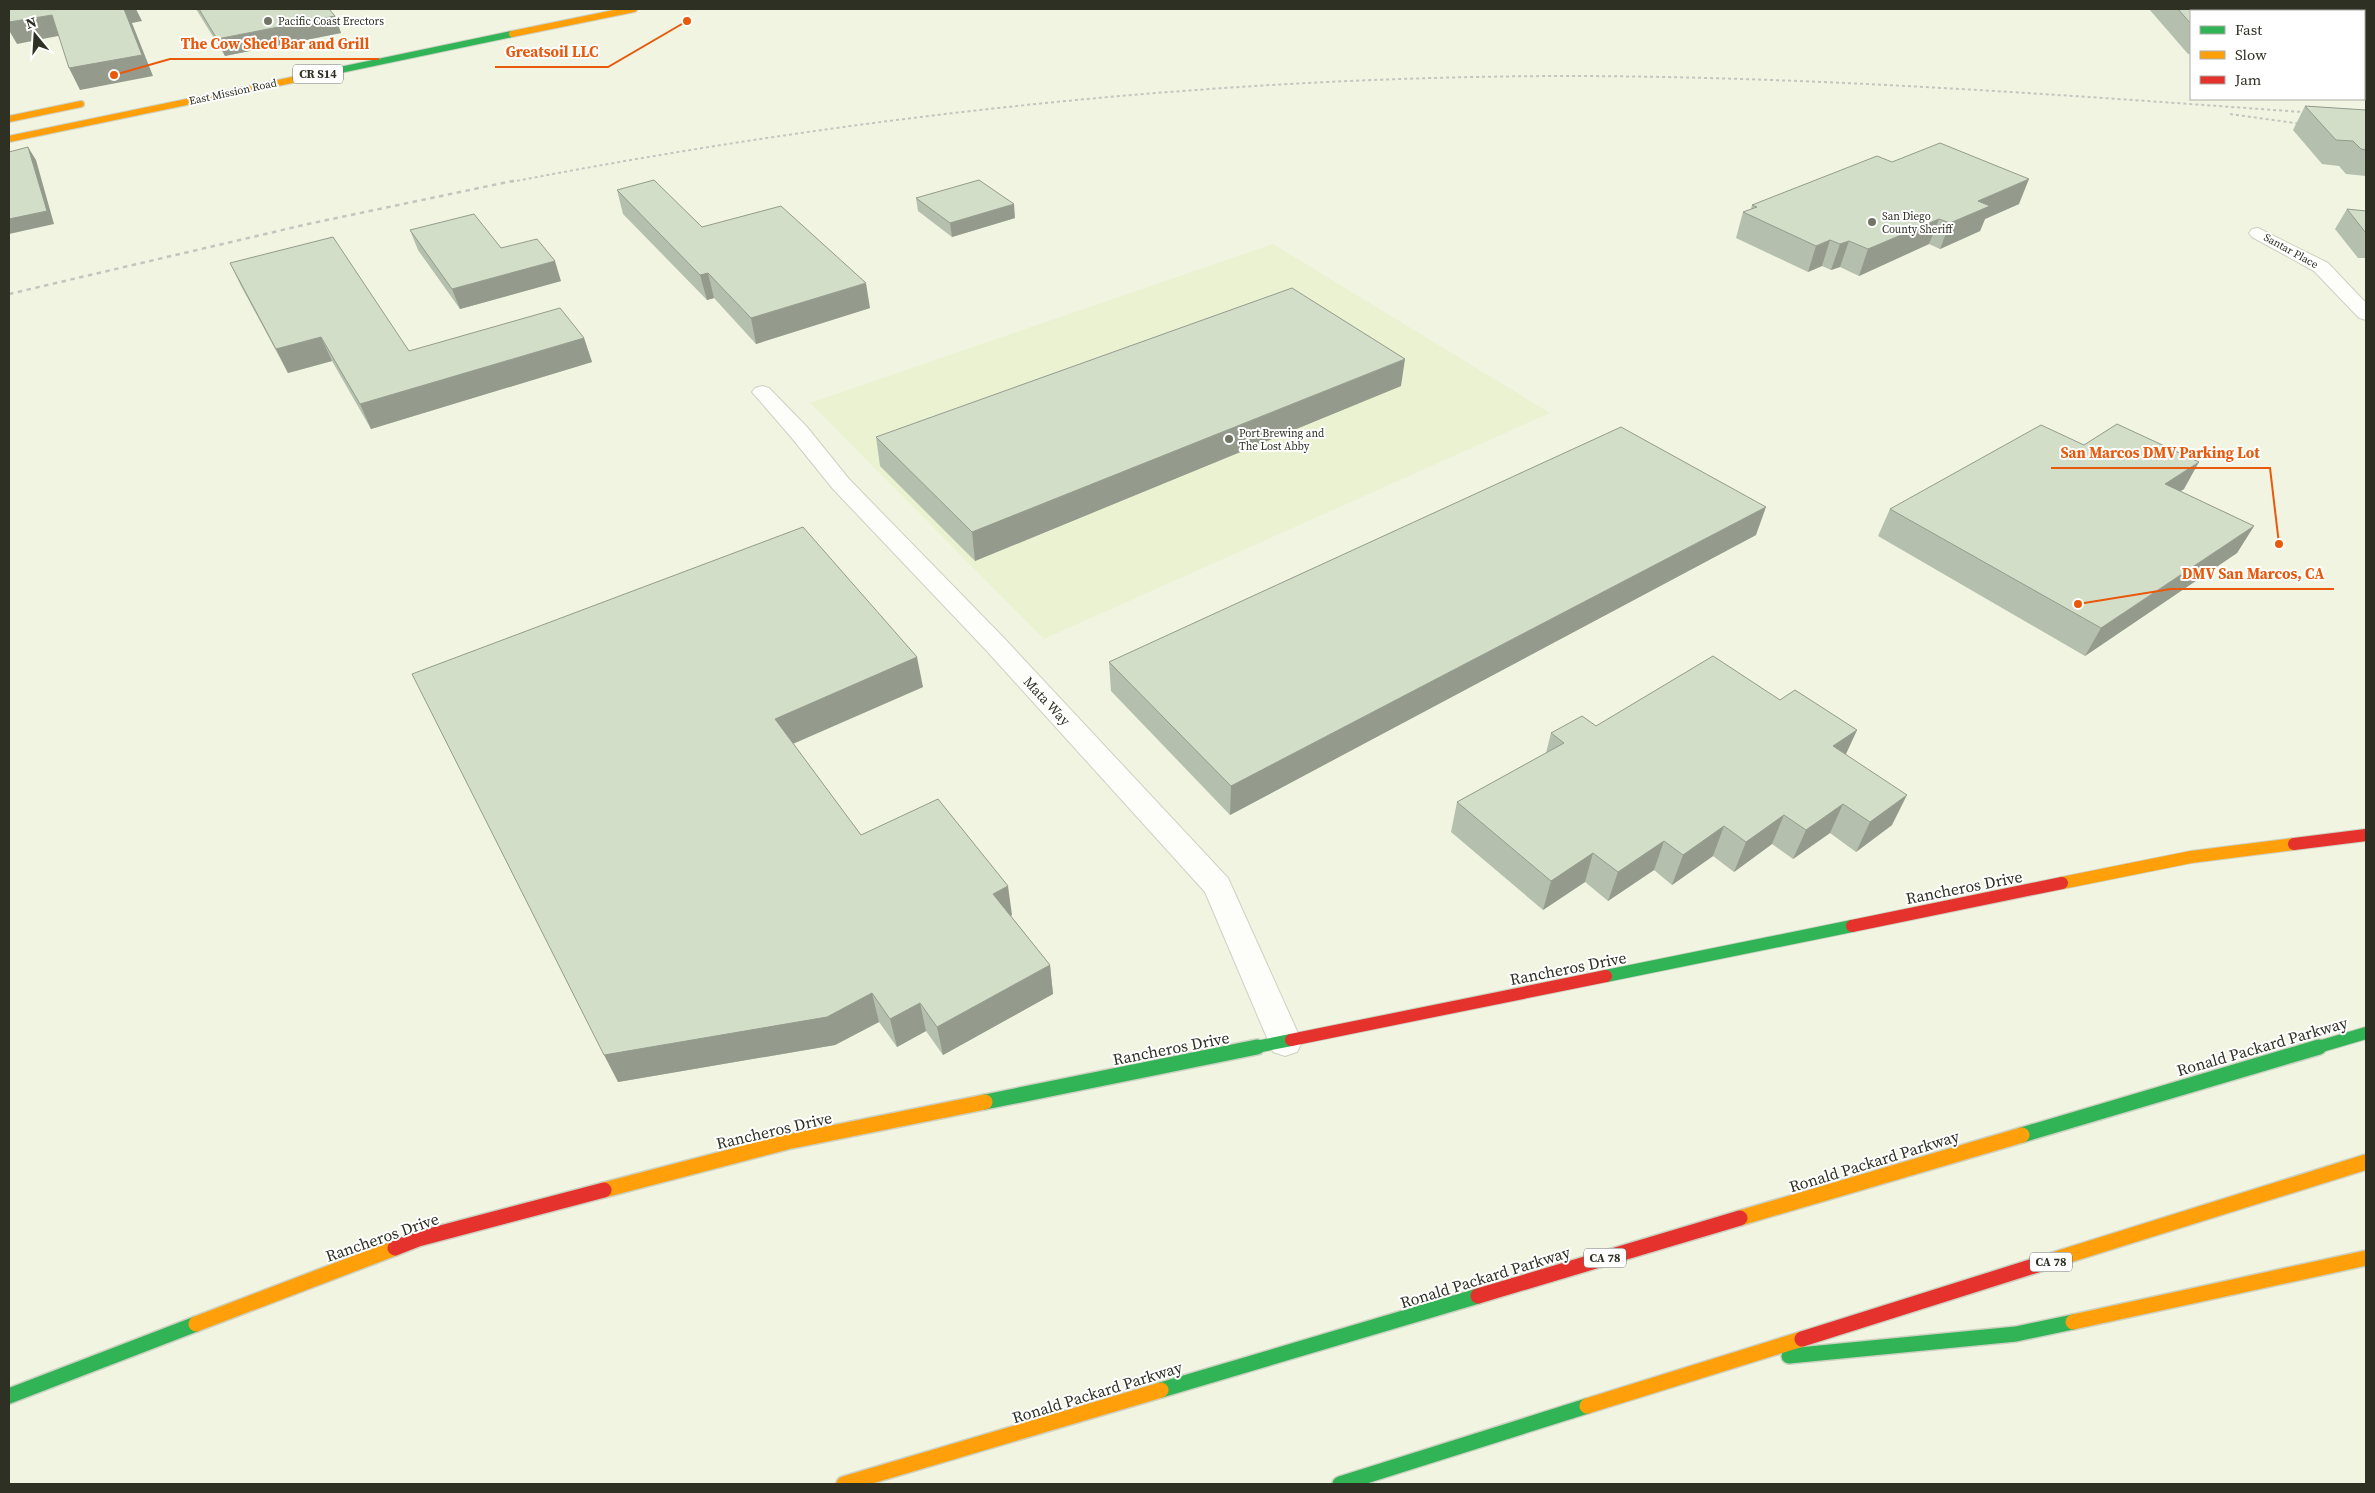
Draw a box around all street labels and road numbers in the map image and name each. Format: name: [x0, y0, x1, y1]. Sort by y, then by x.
road number: CR S14: [293, 64, 343, 84]
street label: East Mission Road: [188, 75, 279, 109]
street label: Santar Place: [2261, 230, 2321, 272]
street label: Mata Way: [1019, 672, 1076, 731]
street label: Rancheros Drive: [1904, 865, 2024, 909]
street label: Rancheros Drive: [1508, 946, 1628, 990]
street label: Ronald Packard Parkway: [2174, 1011, 2351, 1081]
street label: Rancheros Drive: [1111, 1026, 1231, 1070]
street label: Rancheros Drive: [714, 1106, 834, 1154]
street label: Ronald Packard Parkway: [1786, 1124, 1963, 1197]
street label: Rancheros Drive: [323, 1207, 441, 1267]
street label: Ronald Packard Parkway: [1397, 1240, 1574, 1313]
road number: CA 78: [1584, 1248, 1626, 1268]
road number: CA 78: [2030, 1252, 2072, 1272]
street label: Ronald Packard Parkway: [1009, 1355, 1186, 1428]

